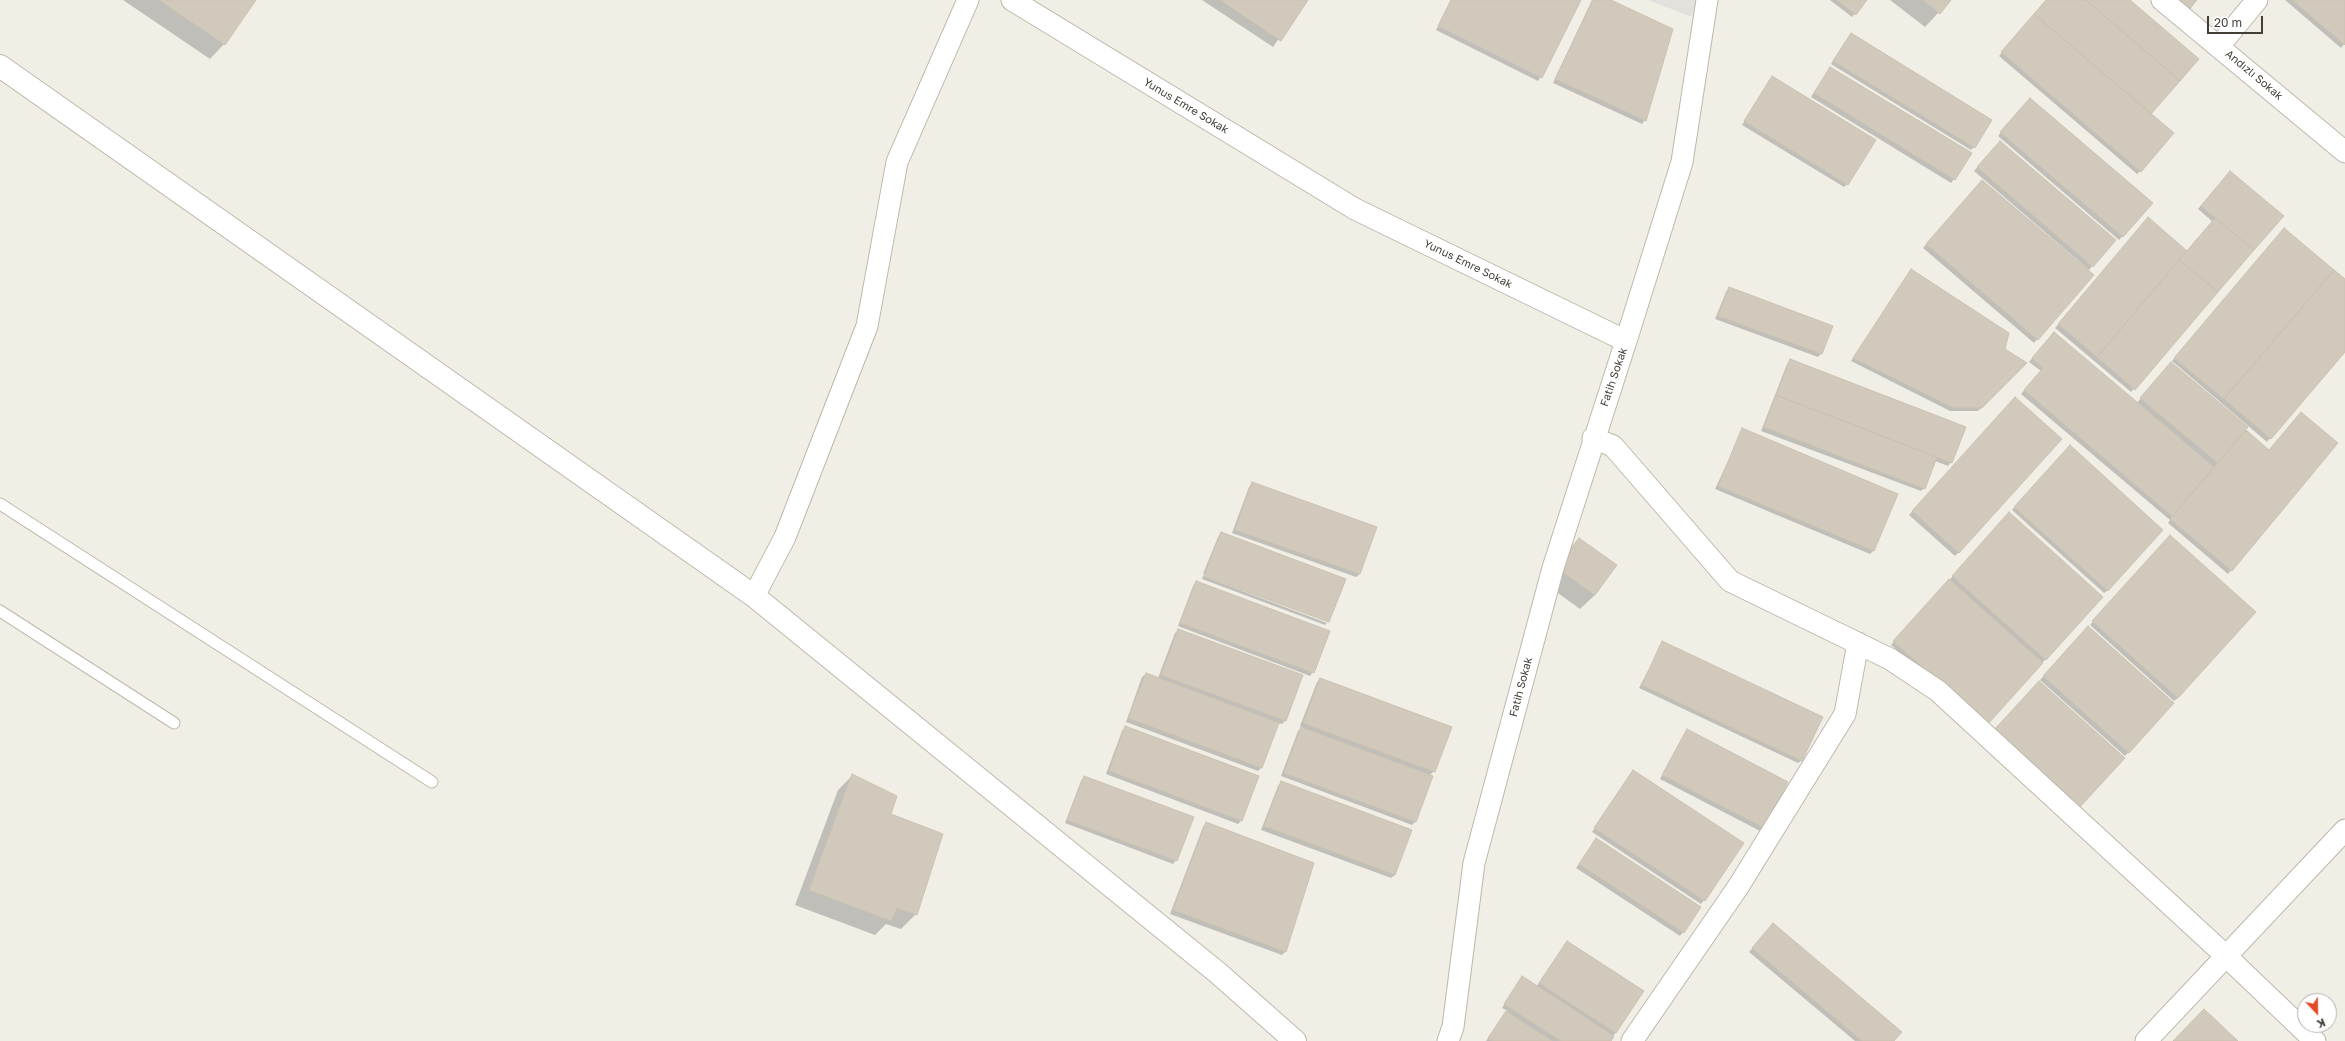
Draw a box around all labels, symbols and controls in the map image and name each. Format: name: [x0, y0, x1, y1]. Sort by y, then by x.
scale bar: [2209, 8, 2265, 34]
text: 20 m: [2214, 15, 2242, 30]
street label: Andızlı Sokak: [2223, 47, 2285, 103]
street label: Yunus Emre Sokak: [1141, 75, 1231, 137]
street label: Yunus Emre Sokak: [1422, 237, 1514, 291]
street label: Fatih Sokak: [1598, 346, 1630, 408]
street label: Fatih Sokak: [1507, 656, 1535, 718]
north arrow: [2297, 993, 2337, 1033]
text: K: [2315, 1016, 2327, 1031]

